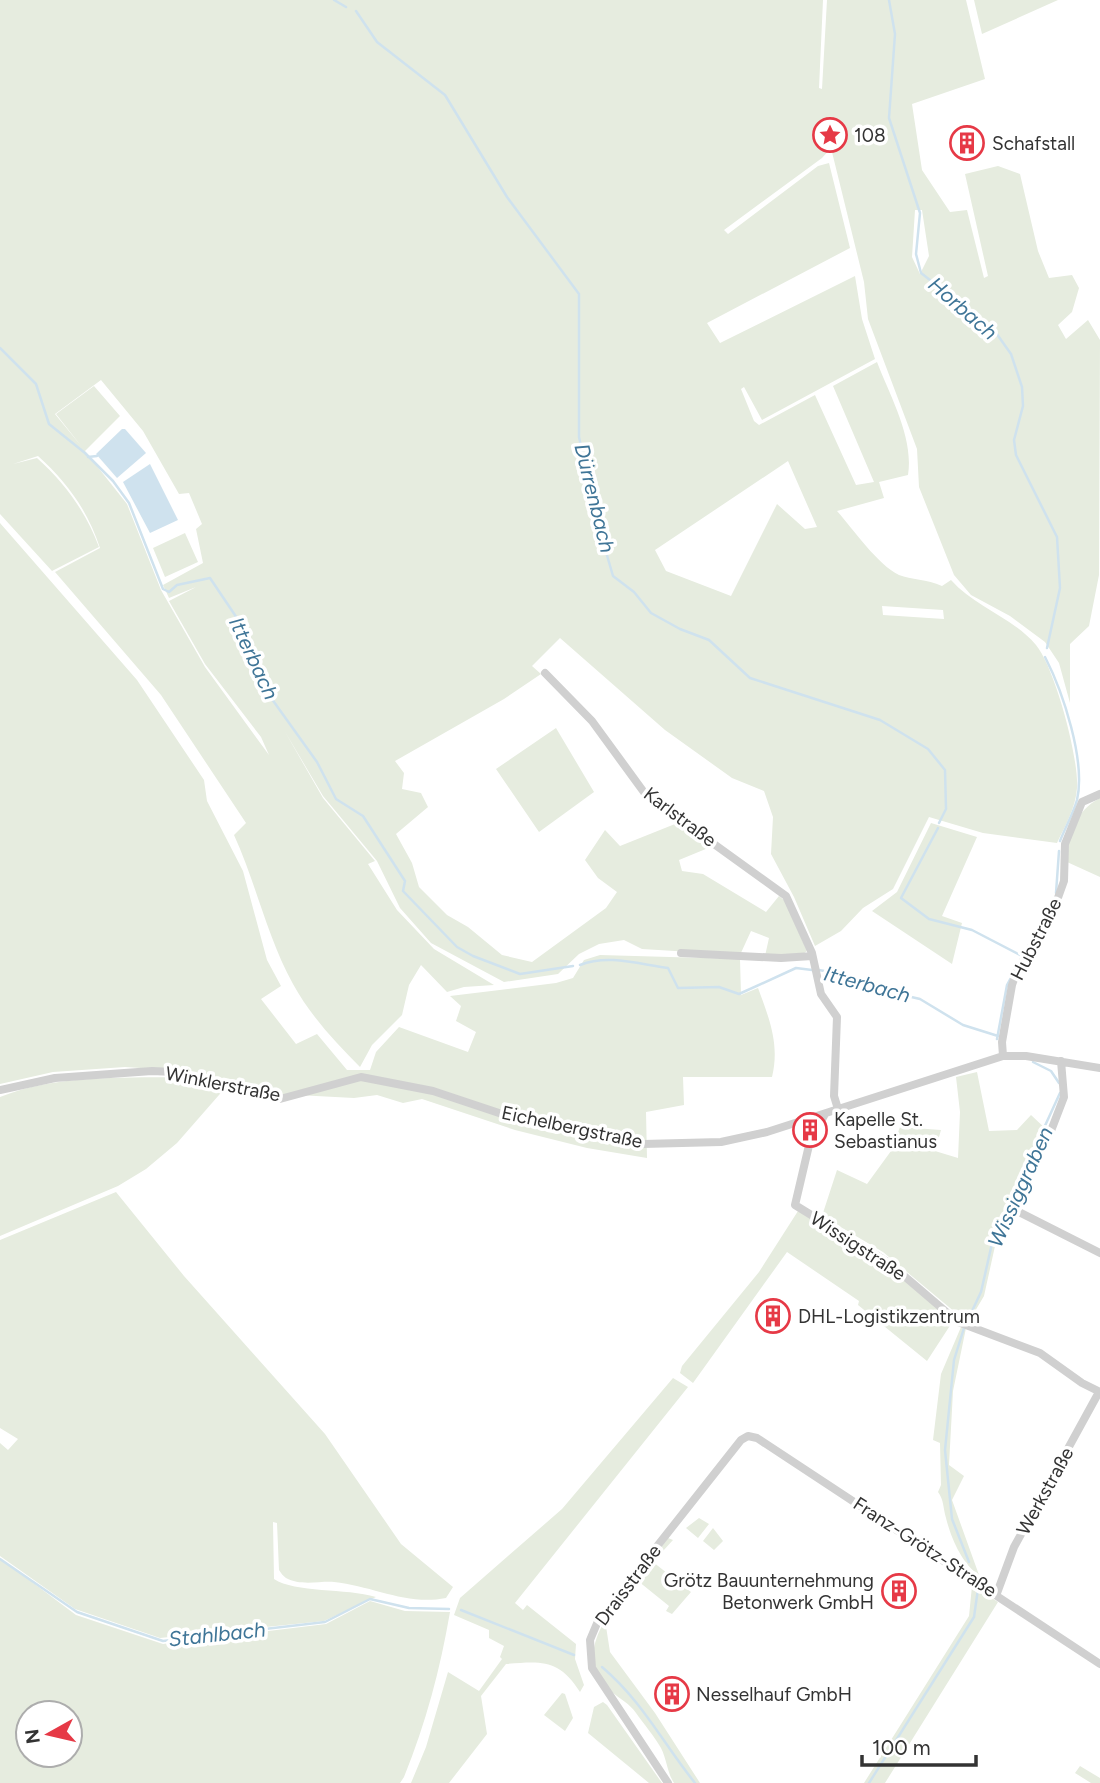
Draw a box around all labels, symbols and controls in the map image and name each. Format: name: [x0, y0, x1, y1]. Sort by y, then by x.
place icon: 108: [811, 116, 849, 154]
place label: 108: [854, 124, 886, 147]
building icon: Schafstall: [948, 124, 986, 162]
place label: Schafstall: [992, 132, 1075, 155]
water label: Horbach: [924, 271, 1003, 345]
water label: Dürrenbach: [569, 441, 621, 555]
water label: Itterbach: [224, 613, 284, 704]
street label: Karlstraße: [639, 782, 721, 852]
street label: Hubstraße: [1005, 894, 1067, 984]
water label: Itterbach: [821, 960, 913, 1008]
street label: Winklerstraße: [164, 1062, 282, 1106]
street label: Eichelbergstraße: [499, 1101, 645, 1153]
place label: Kapelle St. Sebastianus: [834, 1108, 937, 1153]
building icon: Kapelle St. Sebastianus: [791, 1111, 829, 1149]
water label: Wissiggraben: [982, 1123, 1058, 1251]
street label: Wissigstraße: [806, 1207, 910, 1285]
building icon: DHL-Logistikzentrum: [754, 1297, 792, 1335]
place label: DHL-Logistikzentrum: [798, 1305, 980, 1328]
street label: Werkstraße: [1011, 1443, 1079, 1539]
street label: Franz-Grötz-Straße: [849, 1492, 1001, 1602]
street label: Draisstraße: [590, 1540, 666, 1630]
place label: Grötz Bauunternehmung Betonwerk GmbH: [664, 1569, 874, 1614]
building icon: Grötz Bauunternehmung Betonwerk GmbH: [880, 1572, 918, 1610]
water label: Stahlbach: [167, 1616, 267, 1652]
building icon: Nesselhauf GmbH: [653, 1675, 691, 1713]
place label: Nesselhauf GmbH: [696, 1683, 852, 1706]
north arrow: [14, 1699, 84, 1769]
scale bar: [862, 1724, 976, 1768]
text: N: [20, 1727, 45, 1745]
text: 100 m: [872, 1735, 931, 1760]

